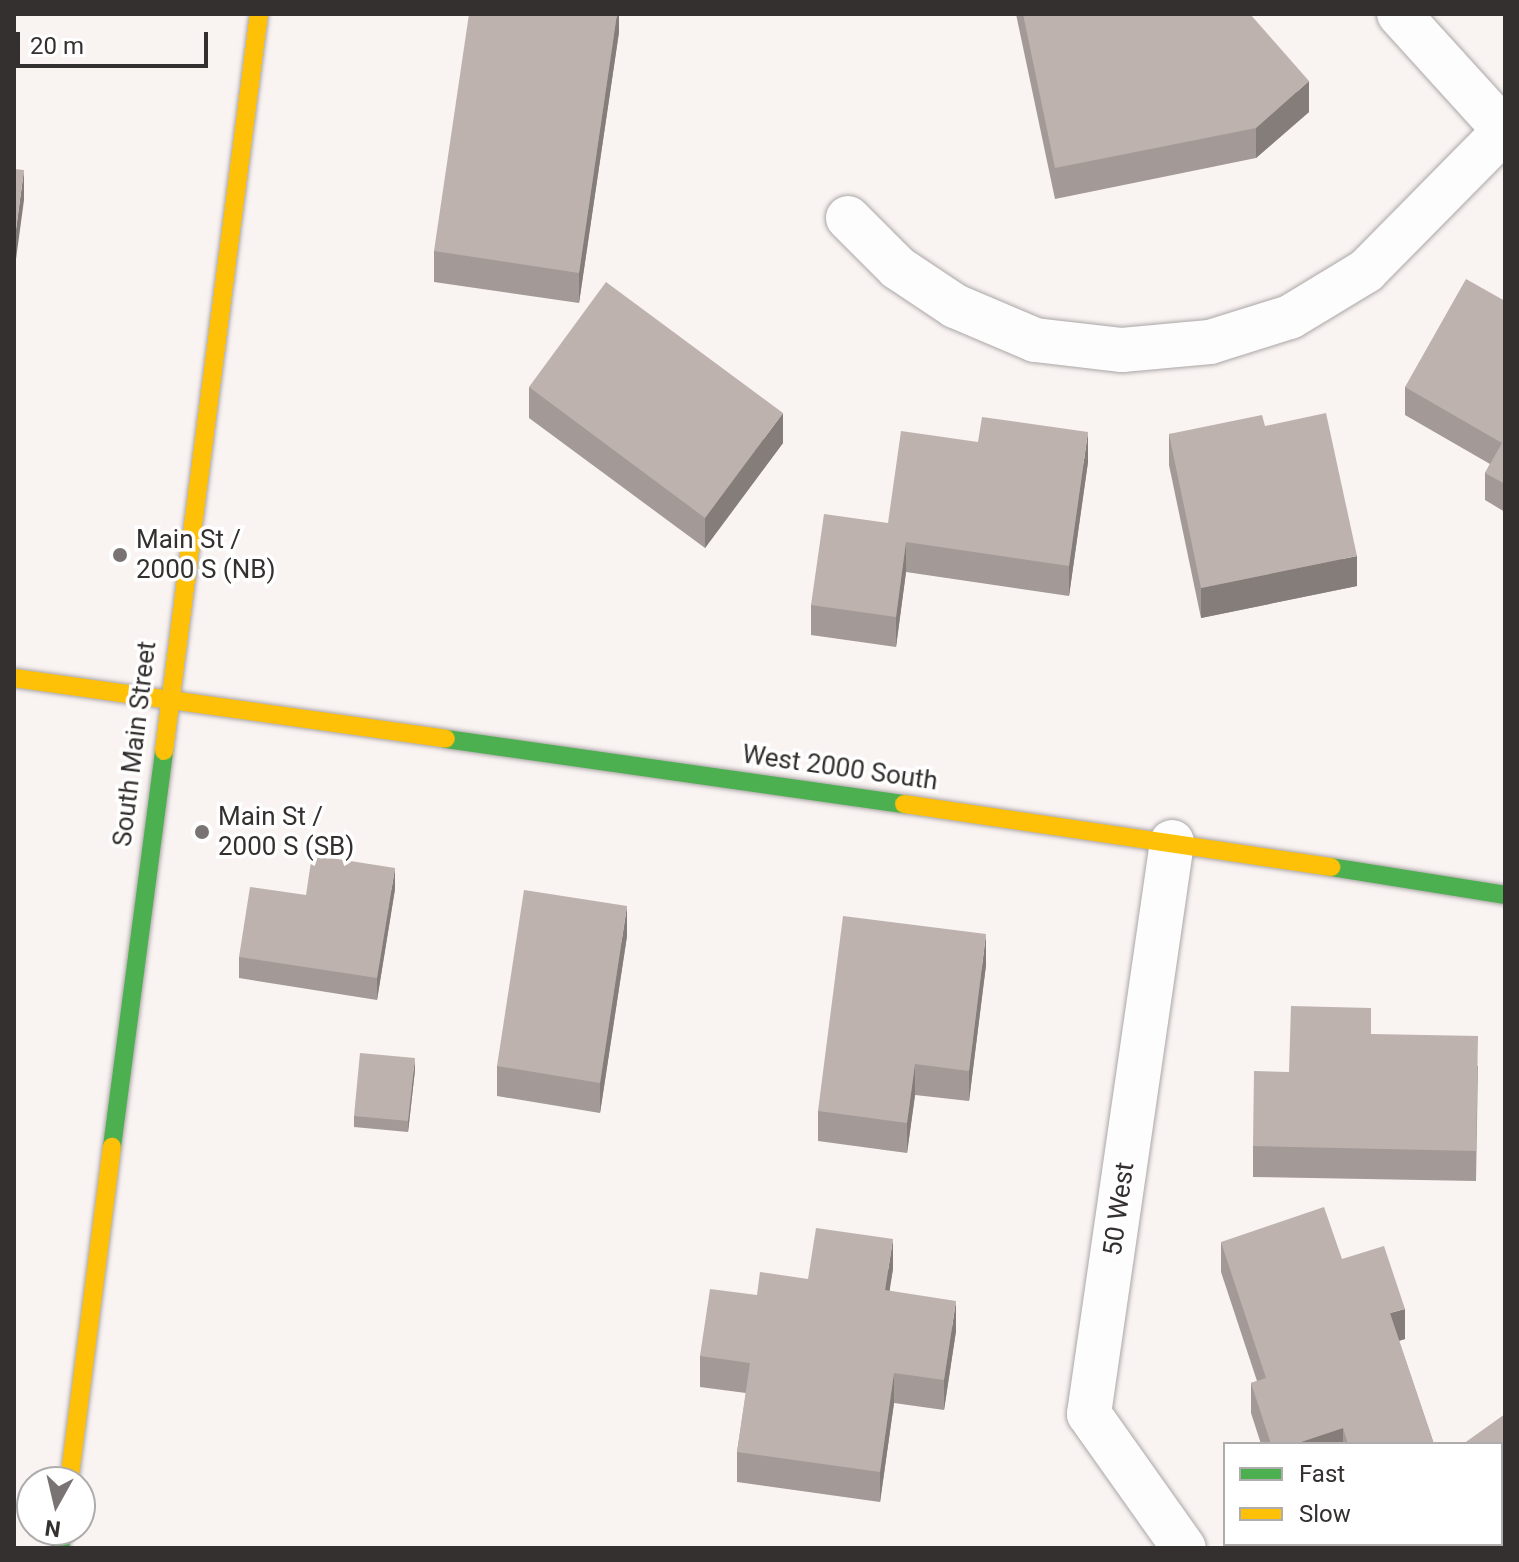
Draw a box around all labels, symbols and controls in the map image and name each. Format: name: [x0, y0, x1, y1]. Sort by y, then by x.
scale bar: [20, 16, 212, 66]
text: 20 m: [30, 32, 84, 60]
place label: Main St / 2000 S (NB): [136, 524, 275, 586]
marker: Main St / 2000 S (NB): [111, 546, 129, 564]
street label: South Main Street: [107, 640, 163, 848]
street label: West 2000 South: [740, 739, 940, 797]
place label: Main St / 2000 S (SB): [218, 801, 354, 862]
marker: Main St / 2000 S (SB): [193, 823, 211, 841]
street label: 50 West: [1097, 1160, 1141, 1258]
legend: [1223, 1442, 1503, 1546]
text: Fast: [1299, 1460, 1345, 1488]
north arrow: [16, 1466, 96, 1546]
text: Slow: [1299, 1500, 1351, 1528]
text: N: [43, 1515, 62, 1542]

